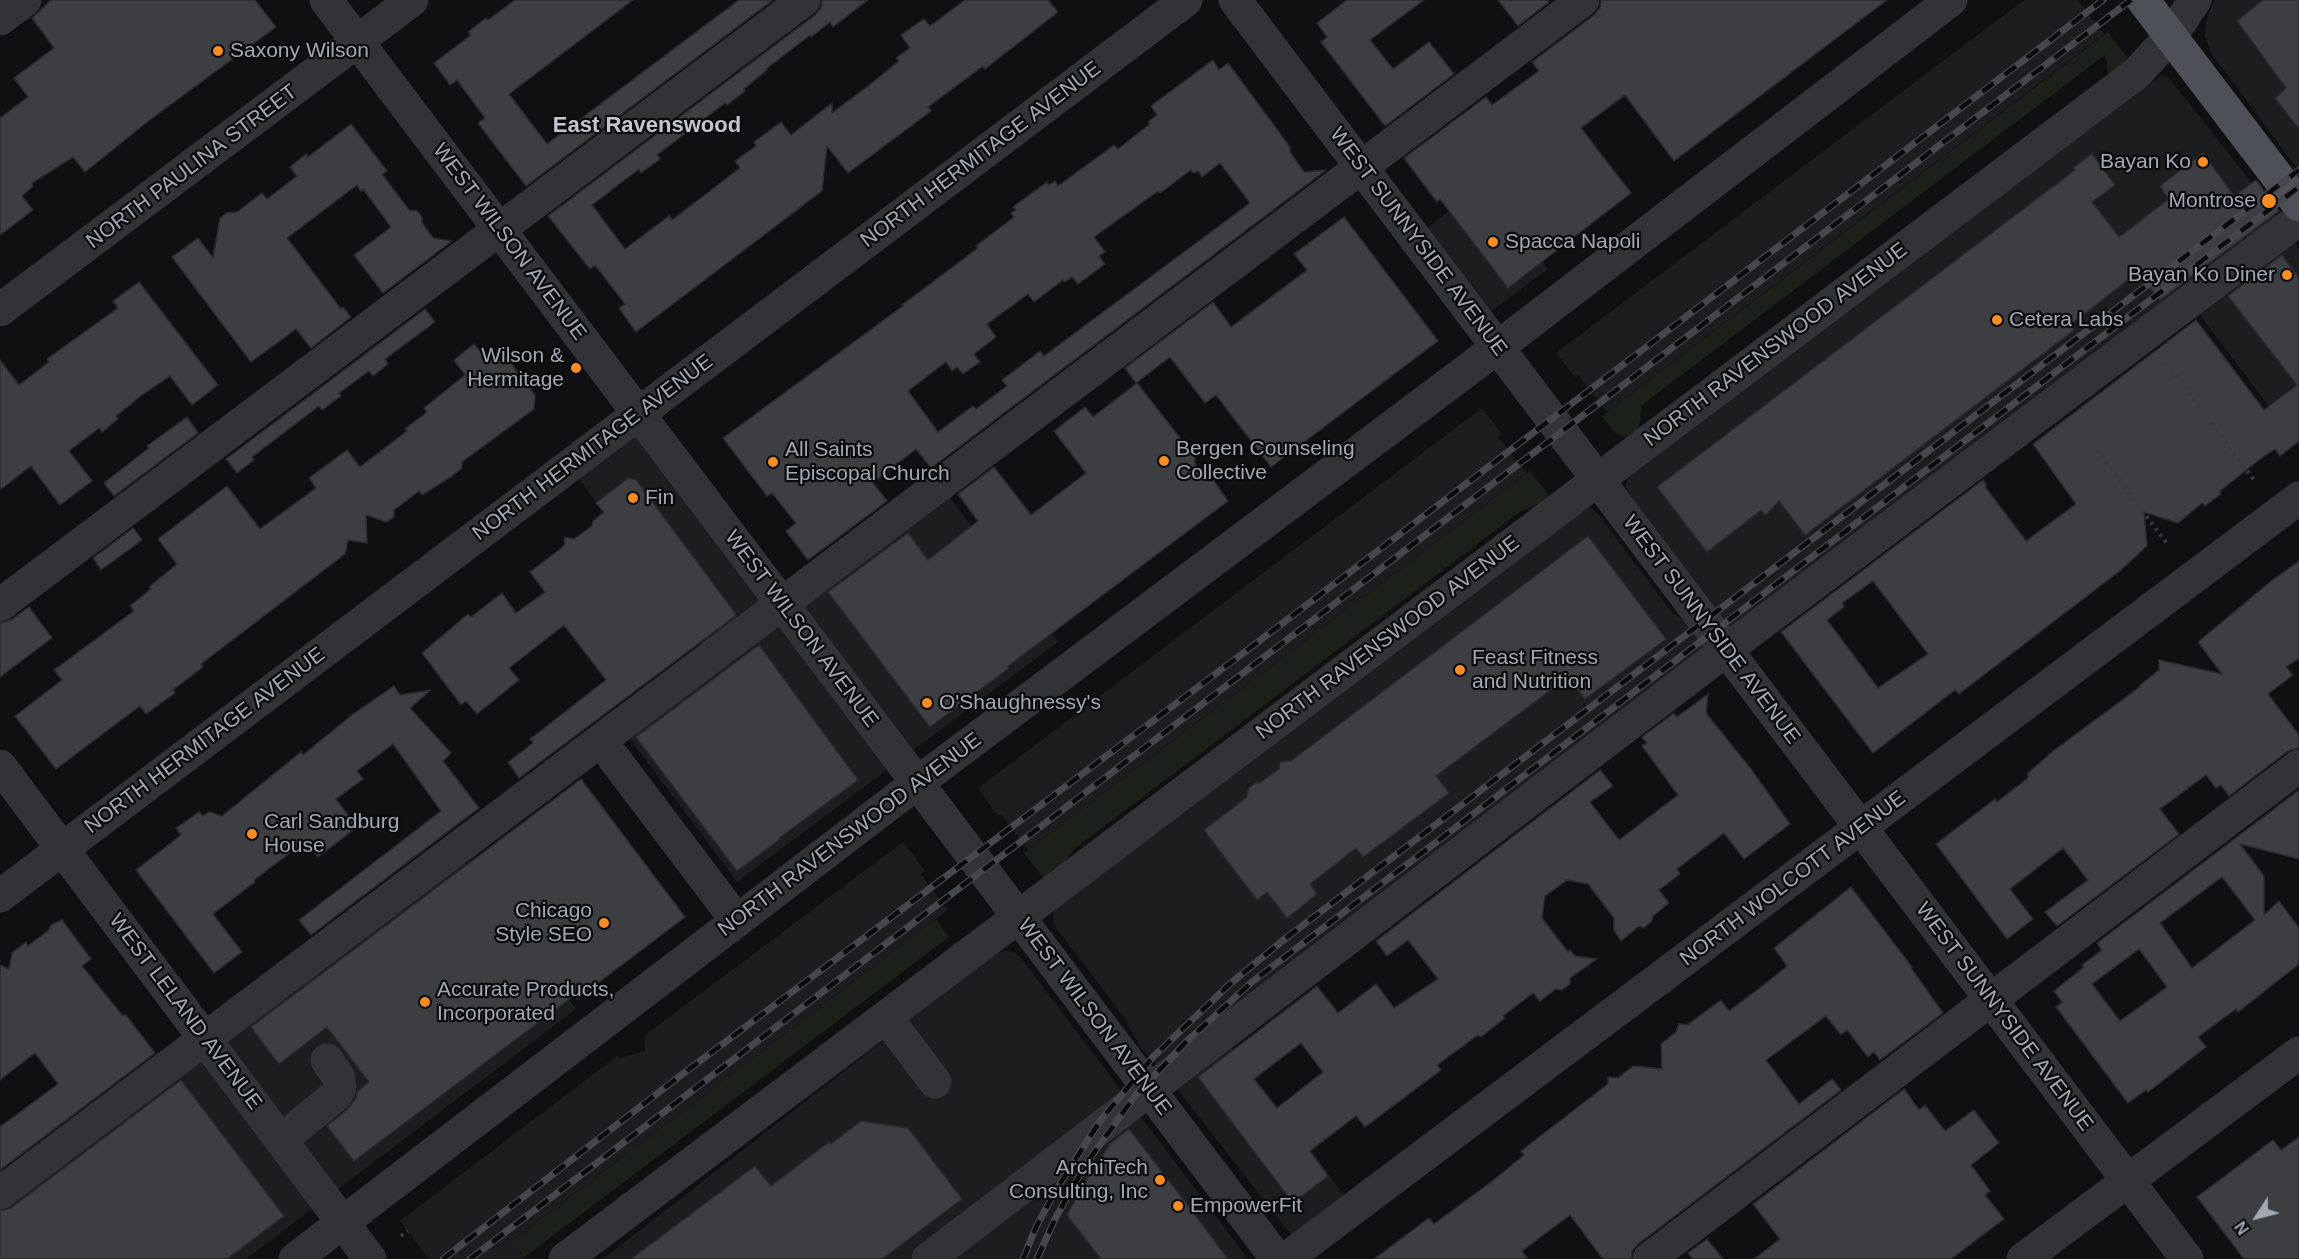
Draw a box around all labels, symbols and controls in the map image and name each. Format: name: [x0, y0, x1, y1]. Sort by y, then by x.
place label: Saxony Wilson: [230, 38, 369, 64]
marker: Saxony Wilson: [211, 44, 225, 58]
street label: NORTH HERMITAGE AVENUE: [856, 56, 1106, 254]
street label: NORTH PAULINA STREET: [82, 80, 302, 254]
district label: East Ravenswood: [553, 113, 741, 139]
street label: WEST SUNNYSIDE AVENUE: [1324, 123, 1512, 361]
street label: WEST WILSON AVENUE: [427, 139, 591, 345]
place label: Bayan Ko: [2100, 149, 2191, 175]
marker: Bayan Ko: [2196, 155, 2210, 169]
place label: Montrose: [2168, 188, 2256, 214]
marker: Montrose: [2260, 192, 2278, 210]
place label: Spacca Napoli: [1505, 229, 1640, 255]
marker: Spacca Napoli: [1486, 235, 1500, 249]
street label: NORTH RAVENSWOOD AVENUE: [1639, 238, 1913, 452]
place label: Bayan Ko Diner: [2128, 262, 2275, 288]
marker: Bayan Ko Diner: [2280, 268, 2294, 282]
place label: Cetera Labs: [2009, 307, 2123, 333]
marker: Cetera Labs: [1990, 313, 2004, 327]
place label: Wilson & Hermitage: [467, 343, 564, 393]
street label: NORTH HERMITAGE AVENUE: [468, 349, 718, 547]
marker: Wilson & Hermitage: [569, 361, 583, 375]
place label: Bergen Counseling Collective: [1176, 436, 1355, 486]
place label: All Saints Episcopal Church: [785, 437, 950, 487]
marker: Bergen Counseling Collective: [1157, 454, 1171, 468]
marker: All Saints Episcopal Church: [766, 455, 780, 469]
place label: Fin: [645, 485, 674, 511]
marker: Fin: [626, 491, 640, 505]
street label: WEST SUNNYSIDE AVENUE: [1617, 511, 1805, 749]
street label: WEST WILSON AVENUE: [719, 526, 883, 732]
street label: NORTH RAVENSWOOD AVENUE: [1251, 531, 1525, 745]
street label: NORTH HERMITAGE AVENUE: [80, 642, 330, 840]
place label: Feast Fitness and Nutrition: [1472, 645, 1598, 695]
marker: Feast Fitness and Nutrition: [1453, 663, 1467, 677]
place label: O'Shaughnessy's: [939, 690, 1101, 716]
marker: O'Shaughnessy's: [920, 696, 934, 710]
street label: NORTH RAVENSWOOD AVENUE: [713, 728, 987, 942]
street label: NORTH WOLCOTT AVENUE: [1675, 786, 1911, 972]
place label: Carl Sandburg House: [264, 809, 399, 859]
marker: Carl Sandburg House: [245, 827, 259, 841]
place label: Chicago Style SEO: [495, 898, 592, 948]
street label: WEST SUNNYSIDE AVENUE: [1910, 898, 2098, 1136]
street label: WEST LELAND AVENUE: [103, 909, 267, 1115]
street label: WEST WILSON AVENUE: [1012, 914, 1176, 1120]
marker: Chicago Style SEO: [597, 916, 611, 930]
place label: Accurate Products, Incorporated: [437, 977, 614, 1027]
marker: Accurate Products, Incorporated: [418, 995, 432, 1009]
place label: ArchiTech Consulting, Inc: [1009, 1155, 1148, 1205]
marker: ArchiTech Consulting, Inc: [1153, 1173, 1167, 1187]
north arrow: [2227, 1187, 2287, 1247]
place label: EmpowerFit: [1190, 1193, 1302, 1219]
marker: EmpowerFit: [1171, 1199, 1185, 1213]
text: N: [2232, 1218, 2252, 1238]

